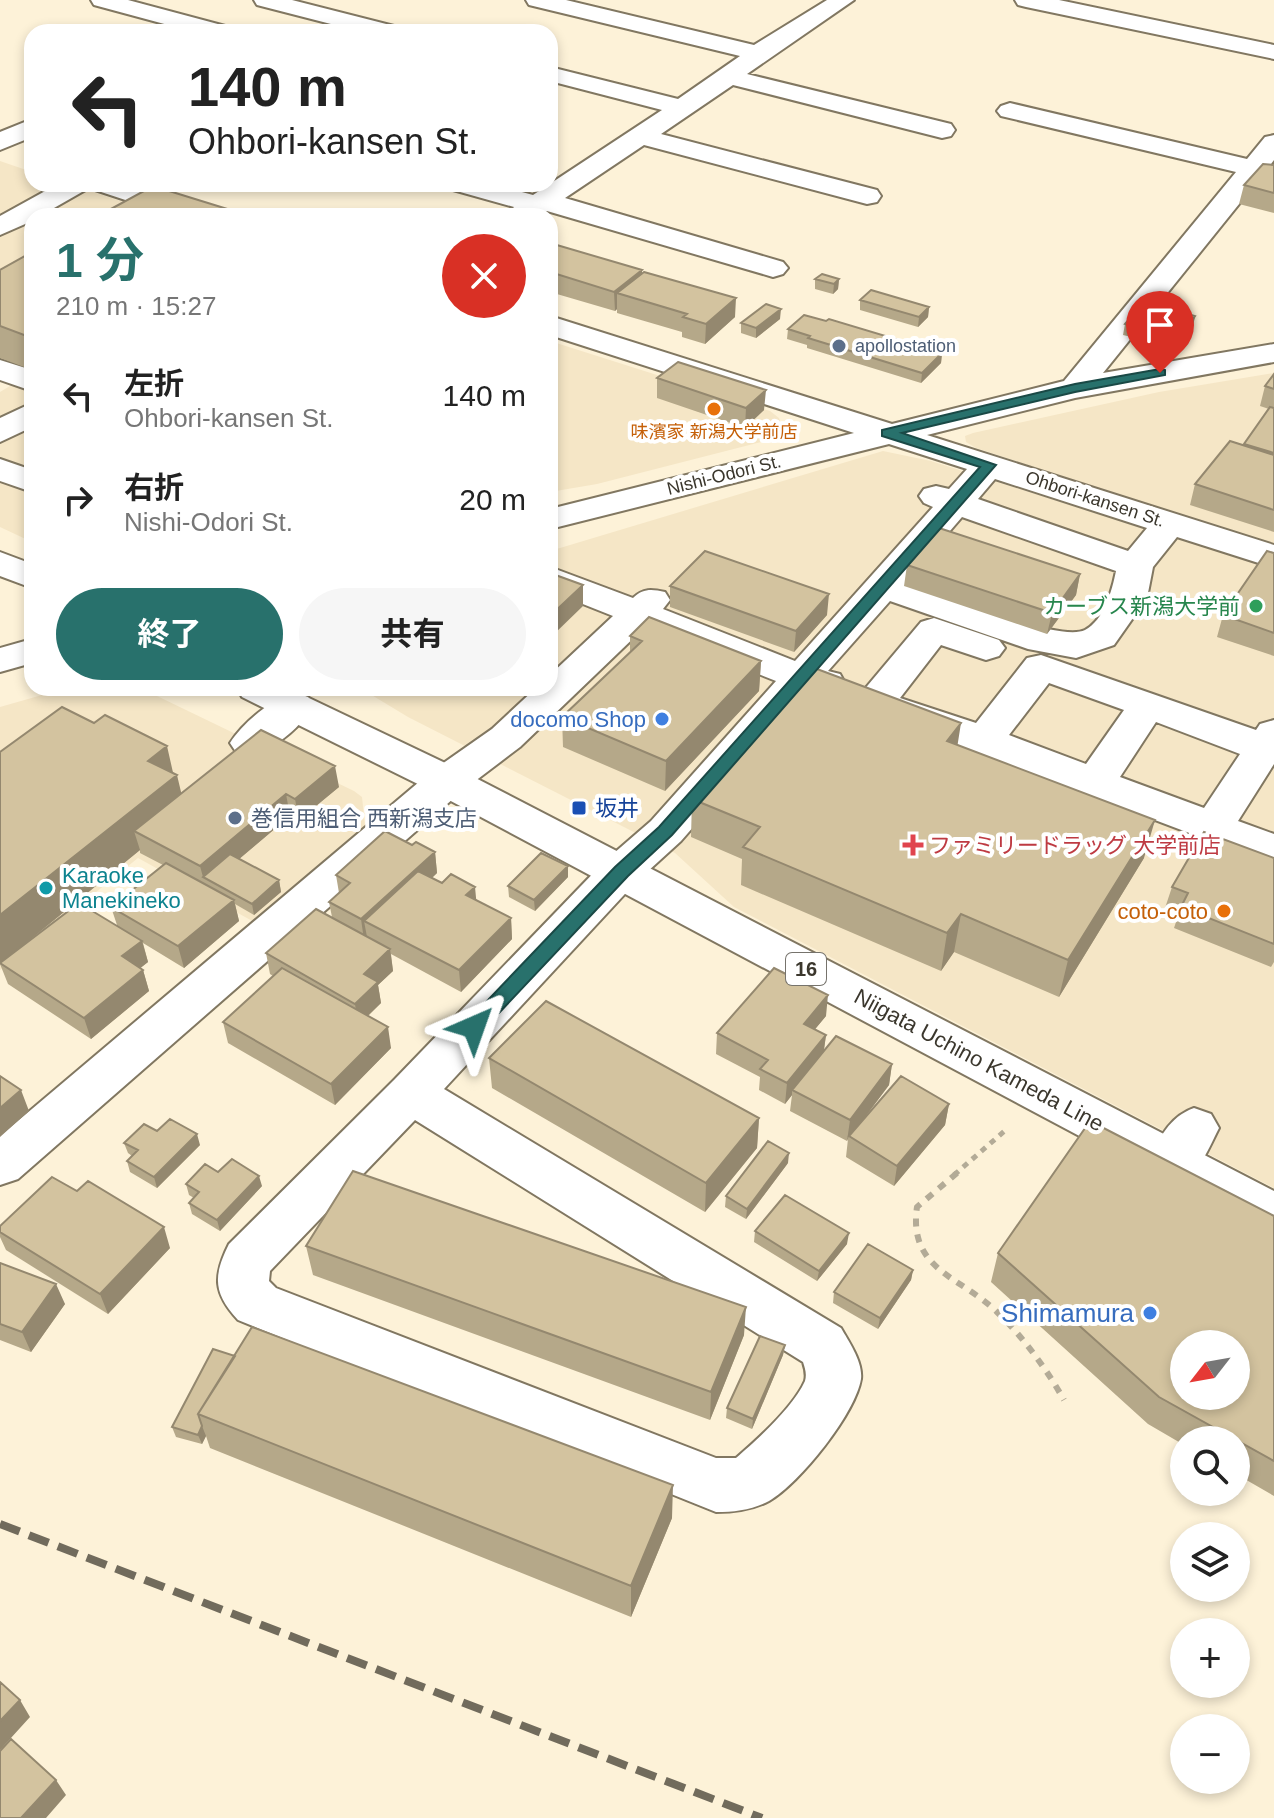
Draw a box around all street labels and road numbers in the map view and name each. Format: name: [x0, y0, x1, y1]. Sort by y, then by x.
street label: Nishi-Odori St.: [665, 451, 783, 499]
street label: Ohbori-kansen St.: [1023, 467, 1167, 531]
road number: 16: [786, 953, 826, 985]
street label: Niigata Uchino Kameda Line: [850, 984, 1108, 1136]

